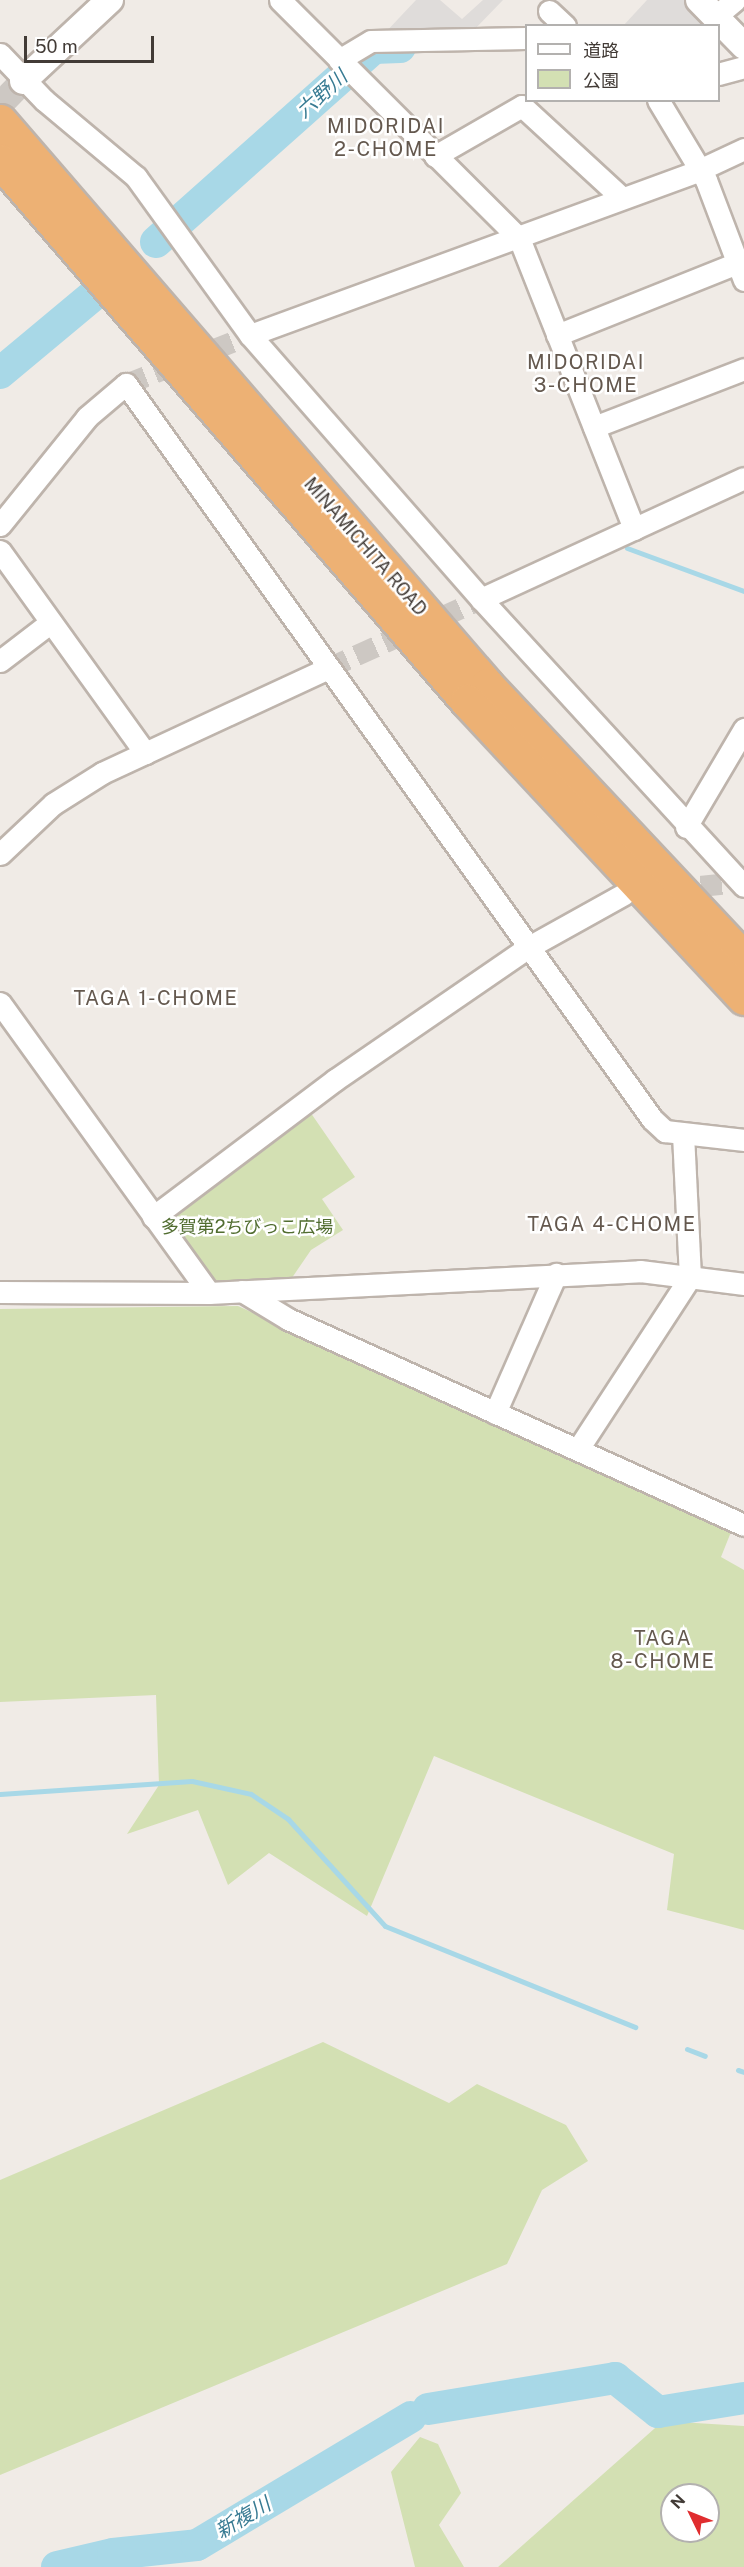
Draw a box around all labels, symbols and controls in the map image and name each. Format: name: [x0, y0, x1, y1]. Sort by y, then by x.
scale bar: [27, 24, 158, 62]
legend: [525, 24, 720, 102]
text: 50 m: [35, 36, 78, 57]
text: 道路: [583, 40, 619, 61]
water label: 六野川: [292, 65, 352, 123]
text: 公園: [583, 70, 619, 91]
district label: MIDORIDAI 2-CHOME: [327, 114, 445, 161]
district label: MIDORIDAI 3-CHOME: [527, 350, 645, 397]
street label: MINAMICHITA ROAD: [299, 474, 431, 620]
district label: TAGA 1-CHOME: [74, 986, 238, 1010]
district label: TAGA 4-CHOME: [527, 1212, 697, 1236]
park label: 多賀第2ちびっこ広場: [161, 1216, 333, 1238]
district label: TAGA 8-CHOME: [611, 1627, 715, 1674]
north arrow: [660, 2483, 720, 2543]
text: N: [667, 2491, 689, 2513]
water label: 新複川: [211, 2492, 275, 2544]

